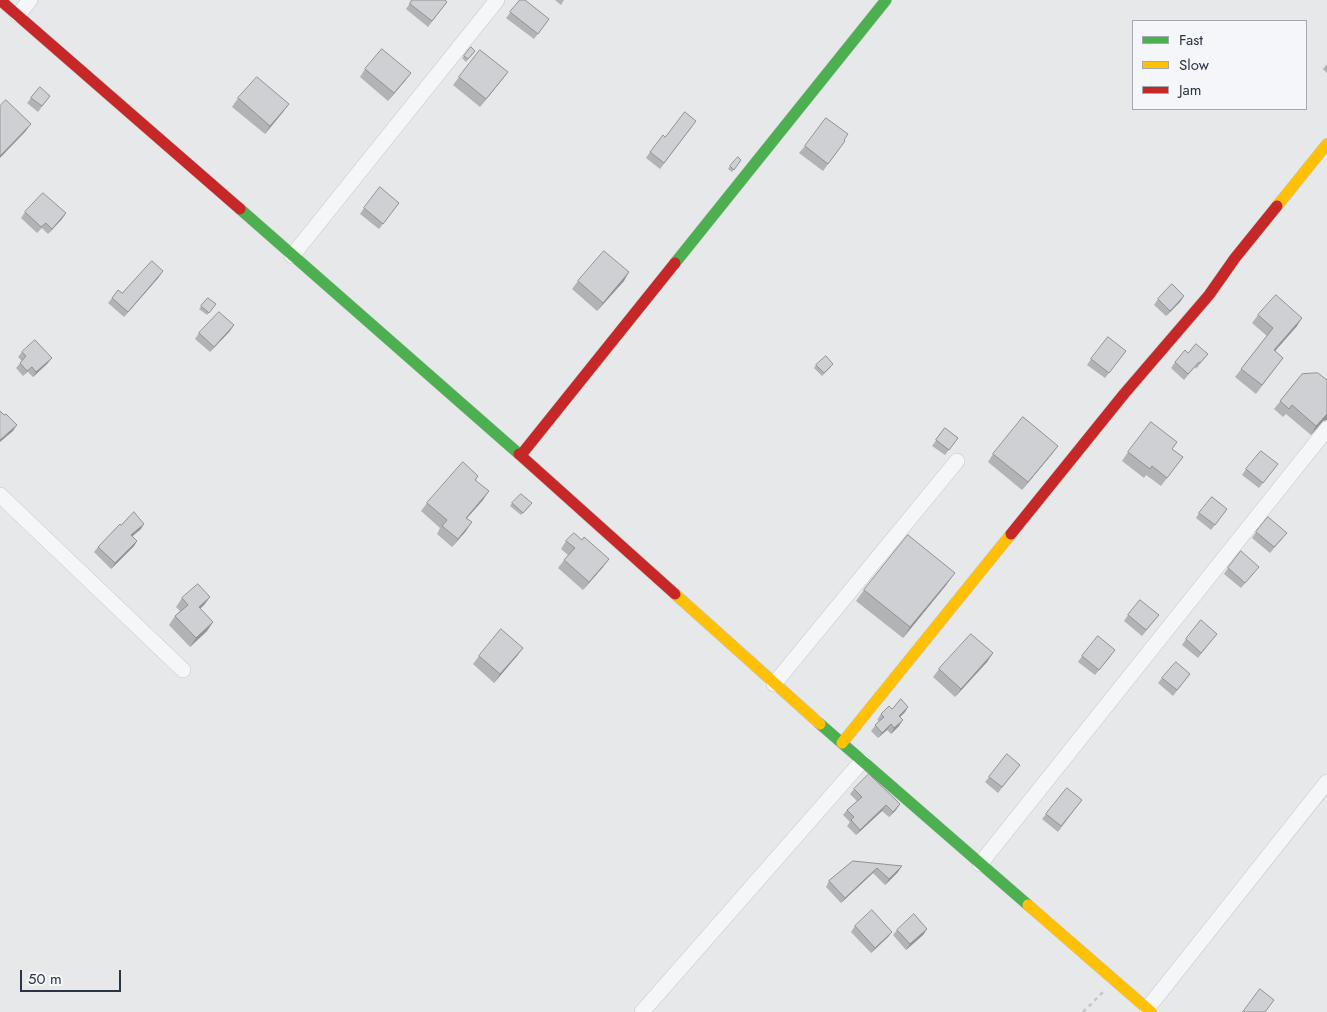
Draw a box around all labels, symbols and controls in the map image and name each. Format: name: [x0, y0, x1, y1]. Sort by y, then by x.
legend: [1132, 20, 1307, 110]
text: Fast: [1179, 29, 1203, 51]
text: Slow: [1179, 54, 1209, 76]
text: Jam: [1179, 79, 1202, 101]
scale bar: [22, 960, 124, 992]
text: 50 m: [28, 968, 62, 990]

